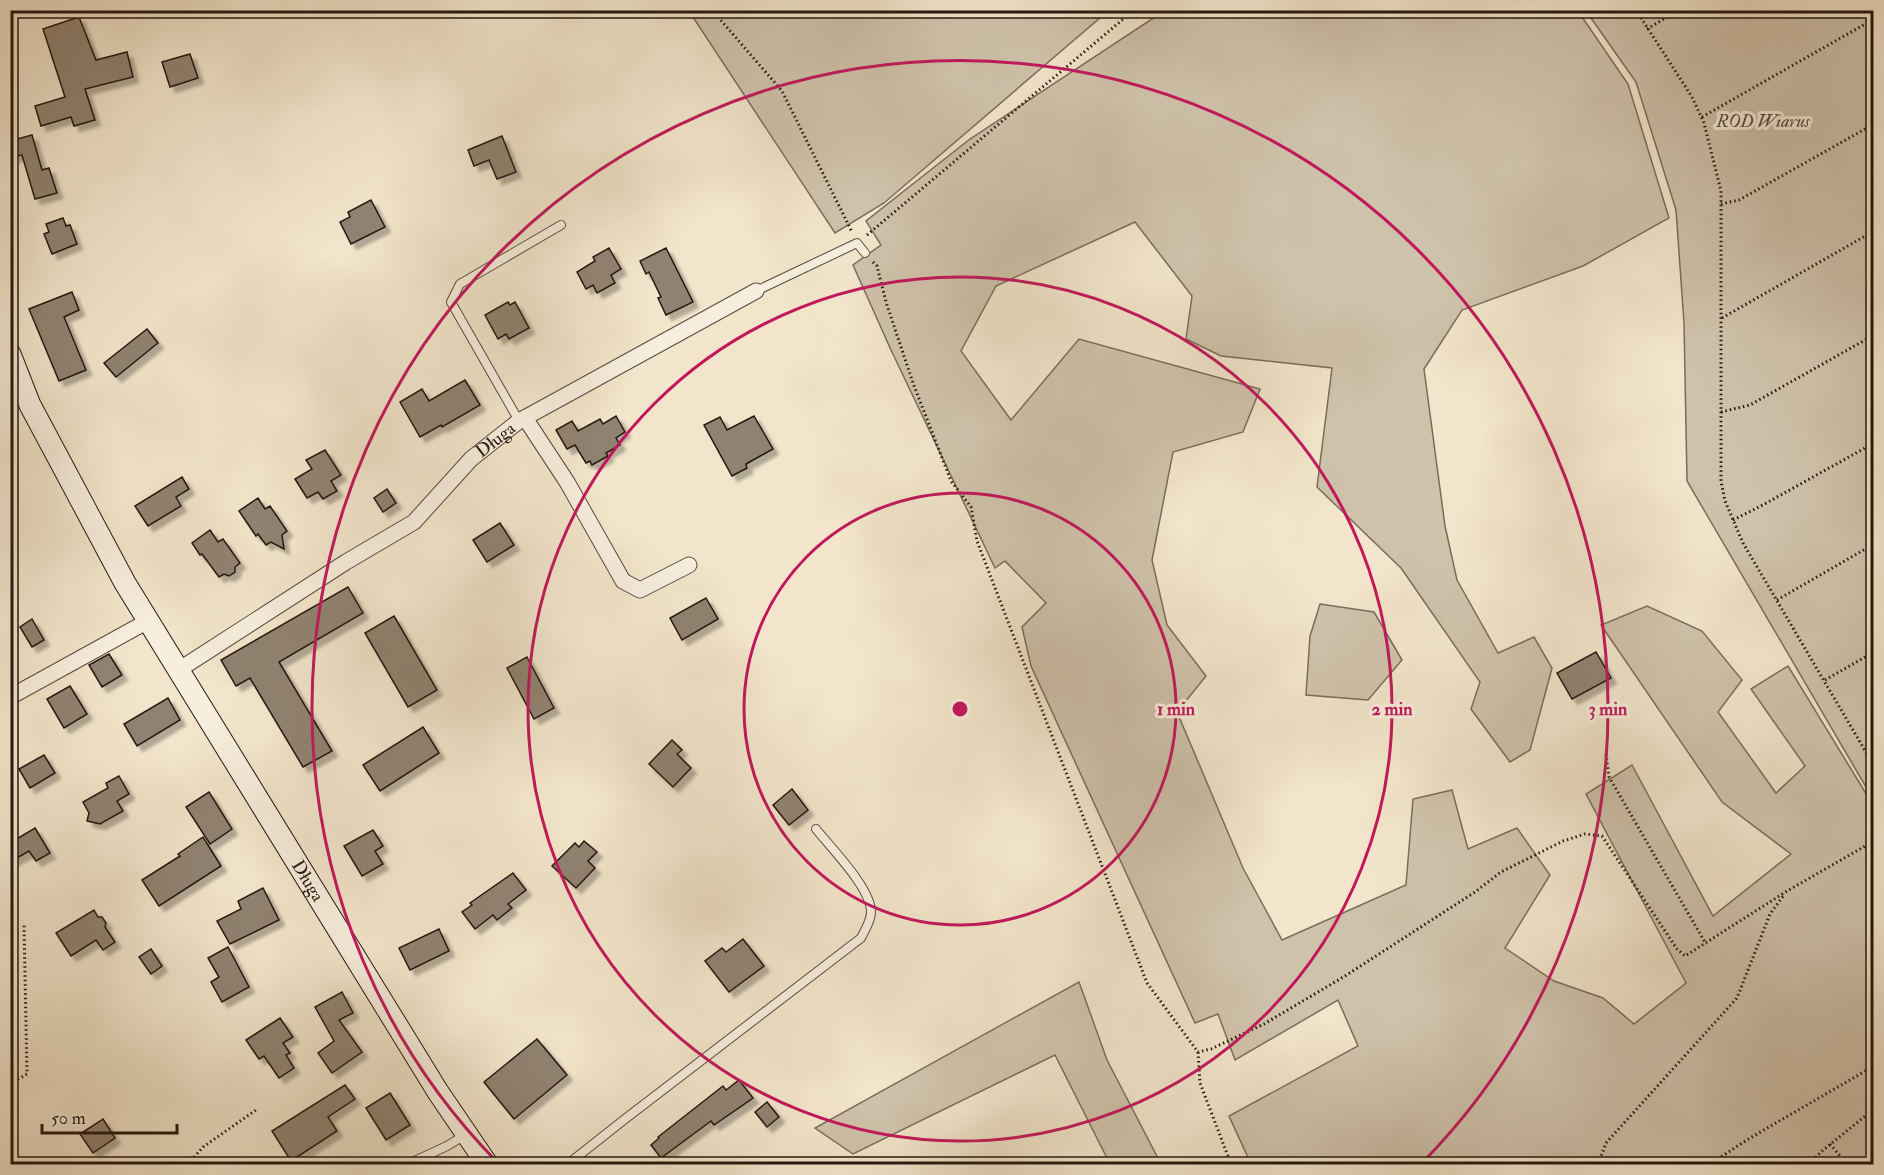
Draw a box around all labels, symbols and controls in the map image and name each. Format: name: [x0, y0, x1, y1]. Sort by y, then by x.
park label: ROD Wiarus: [1715, 110, 1811, 133]
street label: Długa: [471, 417, 521, 463]
text: 1 min: [1157, 698, 1196, 721]
text: 2 min: [1372, 698, 1413, 721]
text: 3 min: [1589, 698, 1628, 721]
centre of rings: [950, 699, 970, 719]
street label: Długa: [286, 856, 329, 907]
scale bar: [42, 1097, 177, 1135]
text: 50 m: [51, 1107, 86, 1130]

